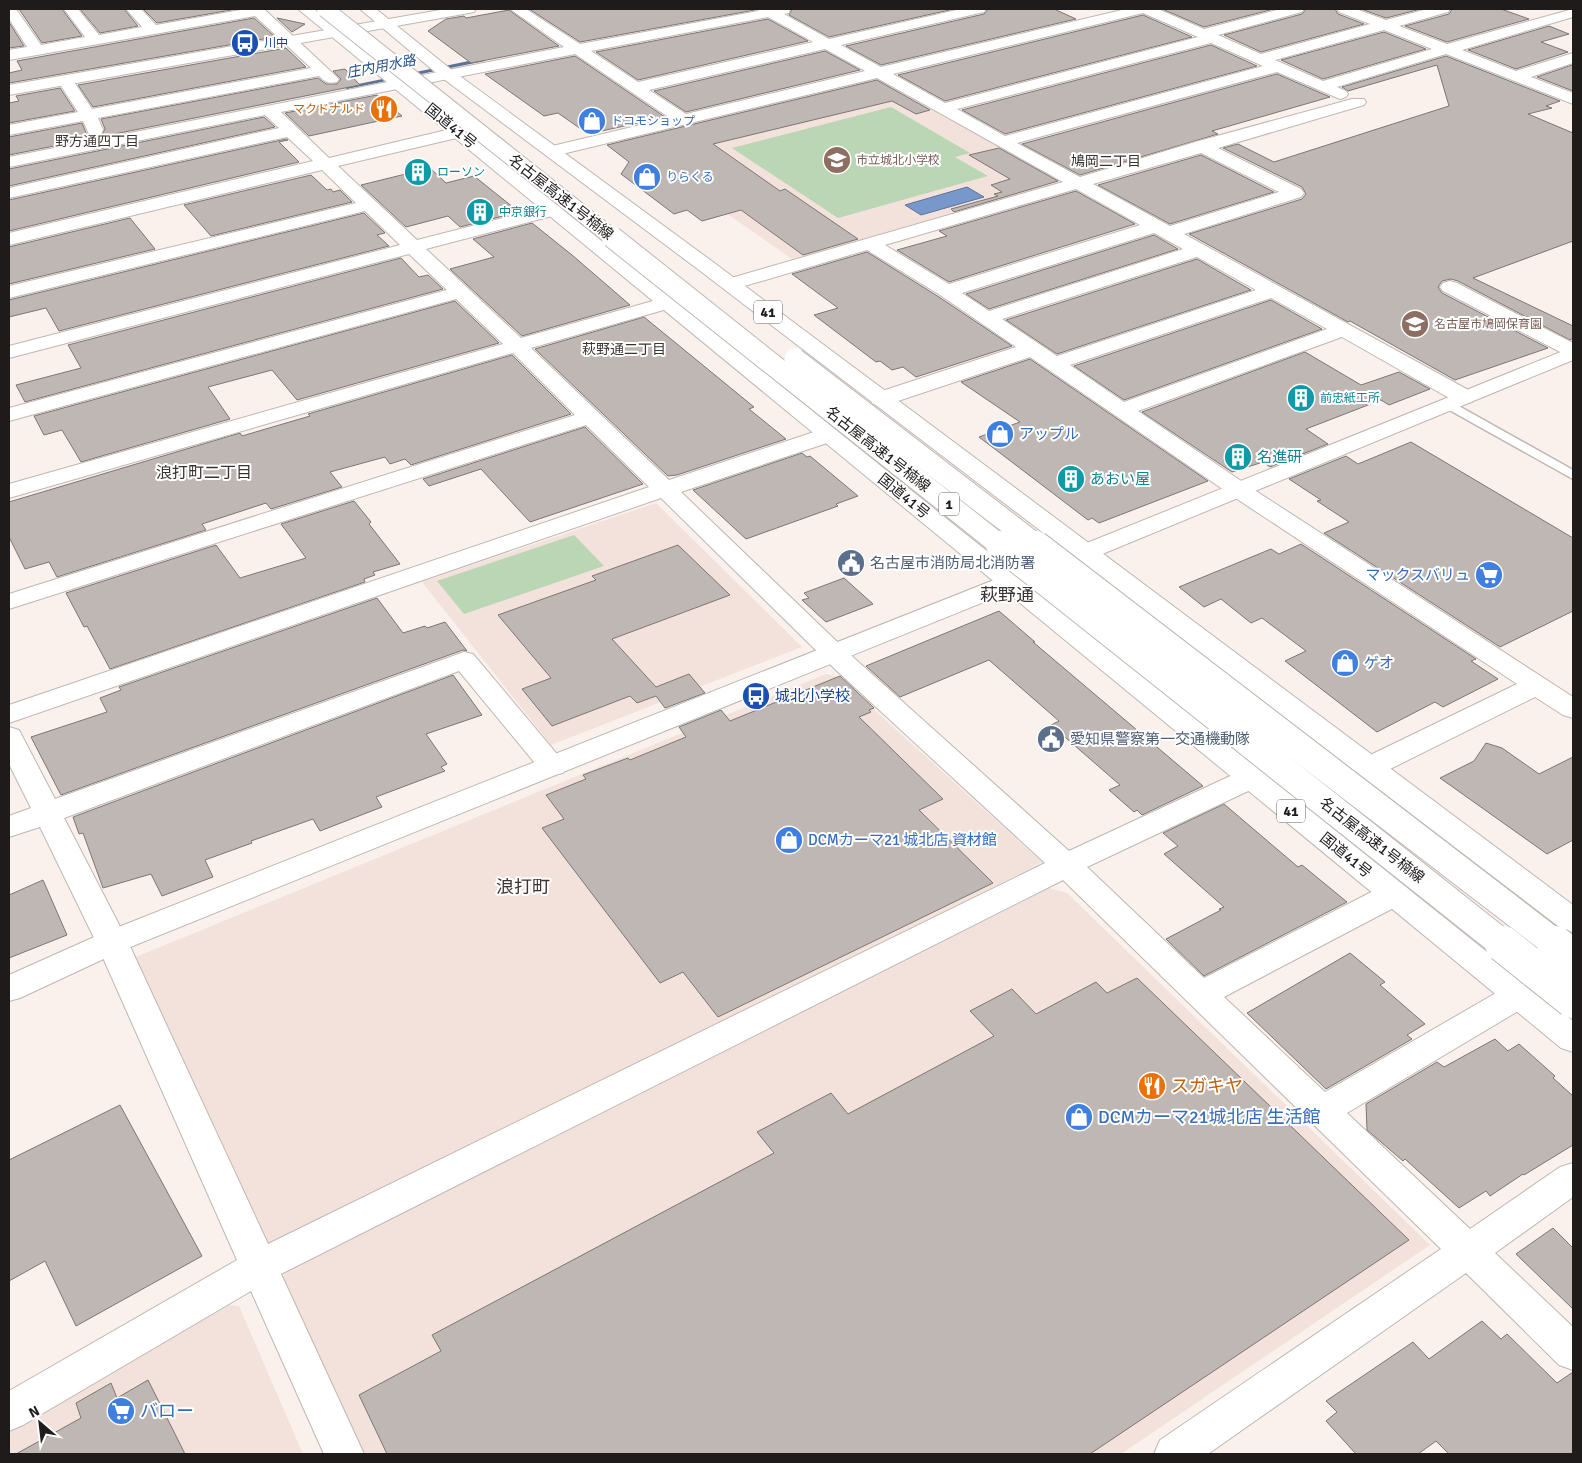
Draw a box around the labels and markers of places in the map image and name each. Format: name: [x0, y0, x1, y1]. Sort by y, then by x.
bus stop icon: 川中: [230, 28, 260, 58]
place label: 川中: [264, 36, 288, 51]
restaurant icon: マクドナルド: [369, 94, 399, 124]
place label: マクドナルド: [293, 102, 365, 117]
shop icon: ドコモショップ: [577, 106, 607, 136]
place label: ドコモショップ: [611, 114, 695, 129]
school or university icon: 市立城北小学校: [822, 145, 852, 175]
place label: 市立城北小学校: [856, 153, 940, 168]
building icon: ローソン: [403, 157, 433, 187]
shop icon: りらくる: [632, 162, 662, 192]
place label: ローソン: [437, 165, 485, 180]
place label: りらくる: [666, 170, 714, 185]
building icon: 中京銀行: [465, 197, 495, 227]
place label: 中京銀行: [499, 205, 547, 220]
school or university icon: 名古屋市鳩岡保育園: [1400, 309, 1430, 339]
place label: 名古屋市鳩岡保育園: [1434, 317, 1542, 332]
building icon: 前忠紙工所: [1286, 383, 1316, 413]
place label: 前忠紙工所: [1320, 391, 1380, 406]
shop icon: アップル: [985, 419, 1015, 449]
place label: アップル: [1019, 425, 1079, 443]
building icon: 名進研: [1223, 442, 1253, 472]
place label: 名進研: [1257, 448, 1302, 466]
building icon: あおい屋: [1056, 464, 1086, 494]
place label: あおい屋: [1090, 470, 1150, 488]
public building icon: 名古屋市消防局北消防署: [836, 548, 866, 578]
place label: 名古屋市消防局北消防署: [870, 554, 1035, 572]
supermarket icon: マックスバリュ: [1474, 560, 1504, 590]
place label: マックスバリュ: [1365, 566, 1470, 584]
shop icon: ゲオ: [1330, 648, 1360, 678]
place label: ゲオ: [1364, 654, 1394, 672]
bus stop icon: 城北小学校: [741, 681, 771, 711]
place label: 城北小学校: [775, 687, 850, 705]
public building icon: 愛知県警察第一交通機動隊: [1036, 724, 1066, 754]
place label: 愛知県警察第一交通機動隊: [1070, 730, 1250, 748]
shop icon: DCMカーマ21 城北店 資材館: [774, 825, 804, 855]
place label: DCMカーマ21 城北店 資材館: [808, 831, 997, 849]
restaurant icon: スガキヤ: [1137, 1071, 1167, 1101]
place label: スガキヤ: [1171, 1075, 1243, 1097]
shop icon: DCMカーマ21城北店 生活館: [1064, 1102, 1094, 1132]
place label: DCMカーマ21城北店 生活館: [1098, 1106, 1320, 1128]
supermarket icon: バロー: [106, 1396, 136, 1426]
place label: バロー: [140, 1400, 194, 1422]

